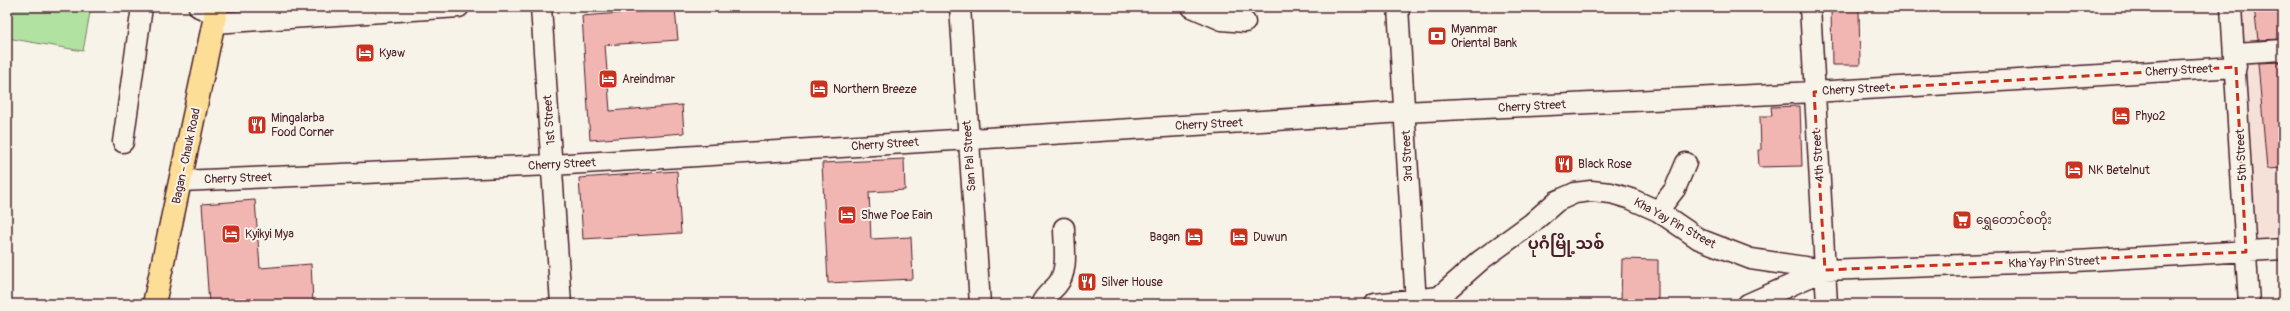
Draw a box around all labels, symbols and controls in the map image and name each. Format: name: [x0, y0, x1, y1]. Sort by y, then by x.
place label: Myanmar Oriental Bank: [1451, 22, 1517, 51]
bank icon: Myanmar Oriental Bank: [1426, 25, 1448, 47]
hotel icon: Kyaw: [354, 42, 376, 64]
place label: Kyaw: [379, 46, 405, 61]
street label: Cherry Street: [2145, 61, 2213, 80]
hotel icon: Areindmar: [597, 68, 619, 90]
place label: Areindmar: [622, 72, 676, 87]
hotel icon: Northern Breeze: [808, 78, 830, 100]
street label: Cherry Street: [1822, 80, 1890, 99]
place label: Northern Breeze: [833, 82, 917, 97]
street label: 1st Street: [540, 94, 559, 145]
street label: Cherry Street: [1498, 97, 1566, 116]
hotel icon: Phyo2: [2110, 105, 2132, 127]
street label: Bagan - Chauk Road: [169, 107, 204, 205]
place label: Phyo2: [2135, 109, 2166, 124]
place label: Mingalarba Food Corner: [271, 111, 335, 140]
restaurant icon: Mingalarba Food Corner: [246, 114, 268, 136]
street label: Cherry Street: [1175, 115, 1243, 134]
street label: San Pal Street: [960, 120, 979, 192]
street label: 5th Street: [2233, 128, 2250, 181]
street label: 4th Street: [1809, 129, 1828, 183]
street label: 3rd Street: [1399, 130, 1416, 182]
street label: Cherry Street: [851, 135, 920, 154]
restaurant icon: Black Rose: [1553, 153, 1575, 175]
street label: Cherry Street: [528, 155, 596, 174]
place label: Black Rose: [1578, 157, 1632, 172]
hotel icon: NK Betelnut: [2063, 159, 2085, 181]
place label: NK Betelnut: [2088, 163, 2150, 178]
street label: Cherry Street: [204, 170, 272, 187]
street label: Kha Yay Pin Street: [1631, 195, 1719, 252]
hotel icon: Shwe Poe Eain: [836, 204, 858, 226]
place label: Shwe Poe Eain: [861, 208, 933, 223]
supermarket icon: ရွှေတောင်စတိုး: [1951, 209, 1973, 231]
place label: ရွှေတောင်စတိုး: [1976, 211, 2052, 230]
hotel icon: Kyikyi Mya: [220, 223, 242, 245]
hotel icon: Bagan: [1183, 226, 1205, 248]
hotel icon: Duwun: [1228, 226, 1250, 248]
place label: Kyikyi Mya: [245, 227, 294, 242]
place label: Bagan: [1150, 230, 1180, 245]
place label: Duwun: [1253, 230, 1287, 245]
district label: ပုဂံမြို့သစ်: [1528, 232, 1604, 257]
street label: Kha Yay Pin Street: [2008, 253, 2100, 272]
restaurant icon: Silver House: [1076, 271, 1098, 293]
place label: Silver House: [1101, 275, 1163, 290]

